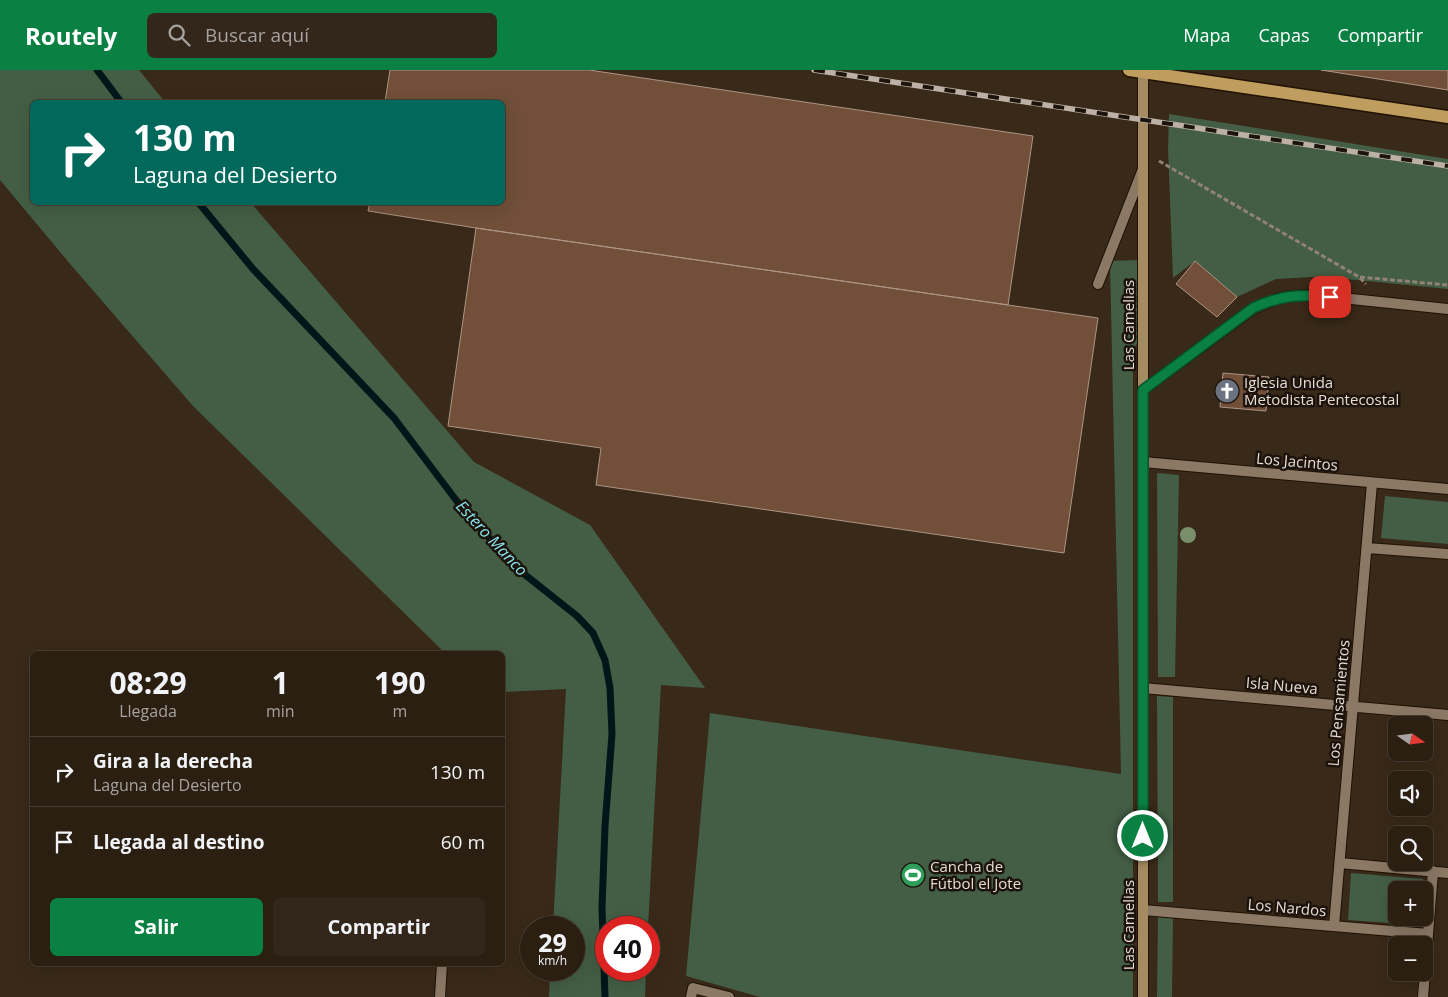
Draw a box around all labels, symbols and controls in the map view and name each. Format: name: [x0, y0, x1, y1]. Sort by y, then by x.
search box: [147, 13, 497, 58]
text: Routely: [25, 19, 117, 52]
icon: search: [165, 21, 193, 49]
text: Buscar aquí: [205, 22, 309, 48]
text: Mapa: [1183, 23, 1231, 47]
text: Capas: [1259, 23, 1309, 47]
text: Compartir: [1337, 23, 1423, 47]
text: 130 m: [133, 114, 237, 161]
icon: right: [50, 120, 115, 185]
text: Laguna del Desierto: [133, 159, 337, 189]
pin: [1309, 276, 1351, 318]
street label: Las Camelias: [1118, 280, 1138, 370]
icon: arrive: [1316, 283, 1344, 311]
place label: Iglesia Unida Metodista Pentecostal: [1244, 372, 1399, 409]
church icon: Iglesia Unida Metodista Pentecostal: [1214, 378, 1240, 404]
street label: Los Jacintos: [1255, 447, 1339, 475]
water label: Estero Manco: [451, 495, 533, 581]
street label: Los Pensamientos: [1323, 639, 1353, 767]
text: 08:29: [109, 662, 187, 703]
text: 1: [272, 662, 289, 703]
text: 190: [374, 662, 426, 703]
street label: Isla Nueva: [1245, 672, 1319, 698]
text: Llegada: [119, 700, 177, 722]
text: min: [266, 700, 295, 722]
text: m: [392, 700, 407, 722]
north arrow: [1388, 716, 1432, 761]
map controls: [1388, 716, 1433, 981]
text: Gira a la derecha: [93, 748, 253, 774]
icon: right: [50, 758, 78, 786]
text: 130 m: [430, 759, 485, 785]
button: sound: [1388, 771, 1433, 816]
text: Laguna del Desierto: [93, 774, 242, 796]
position arrow: [1116, 809, 1168, 861]
button: search: [1388, 826, 1433, 871]
icon: arrive: [50, 828, 78, 856]
text: Llegada al destino: [93, 829, 265, 855]
text: 60 m: [441, 829, 485, 855]
place label: Cancha de Fútbol el Jote: [930, 856, 1021, 893]
sports icon: Cancha de Fútbol el Jote: [900, 862, 926, 888]
street label: Las Camelias: [1118, 880, 1138, 970]
button: +: [1388, 881, 1433, 926]
street label: Los Nardos: [1247, 894, 1327, 920]
button: Salir: [50, 898, 263, 956]
button: Compartir: [273, 898, 485, 956]
speed limit sign: 40: [595, 916, 660, 981]
text: 29: [538, 925, 567, 959]
button: −: [1388, 936, 1433, 981]
text: km/h: [538, 952, 567, 969]

